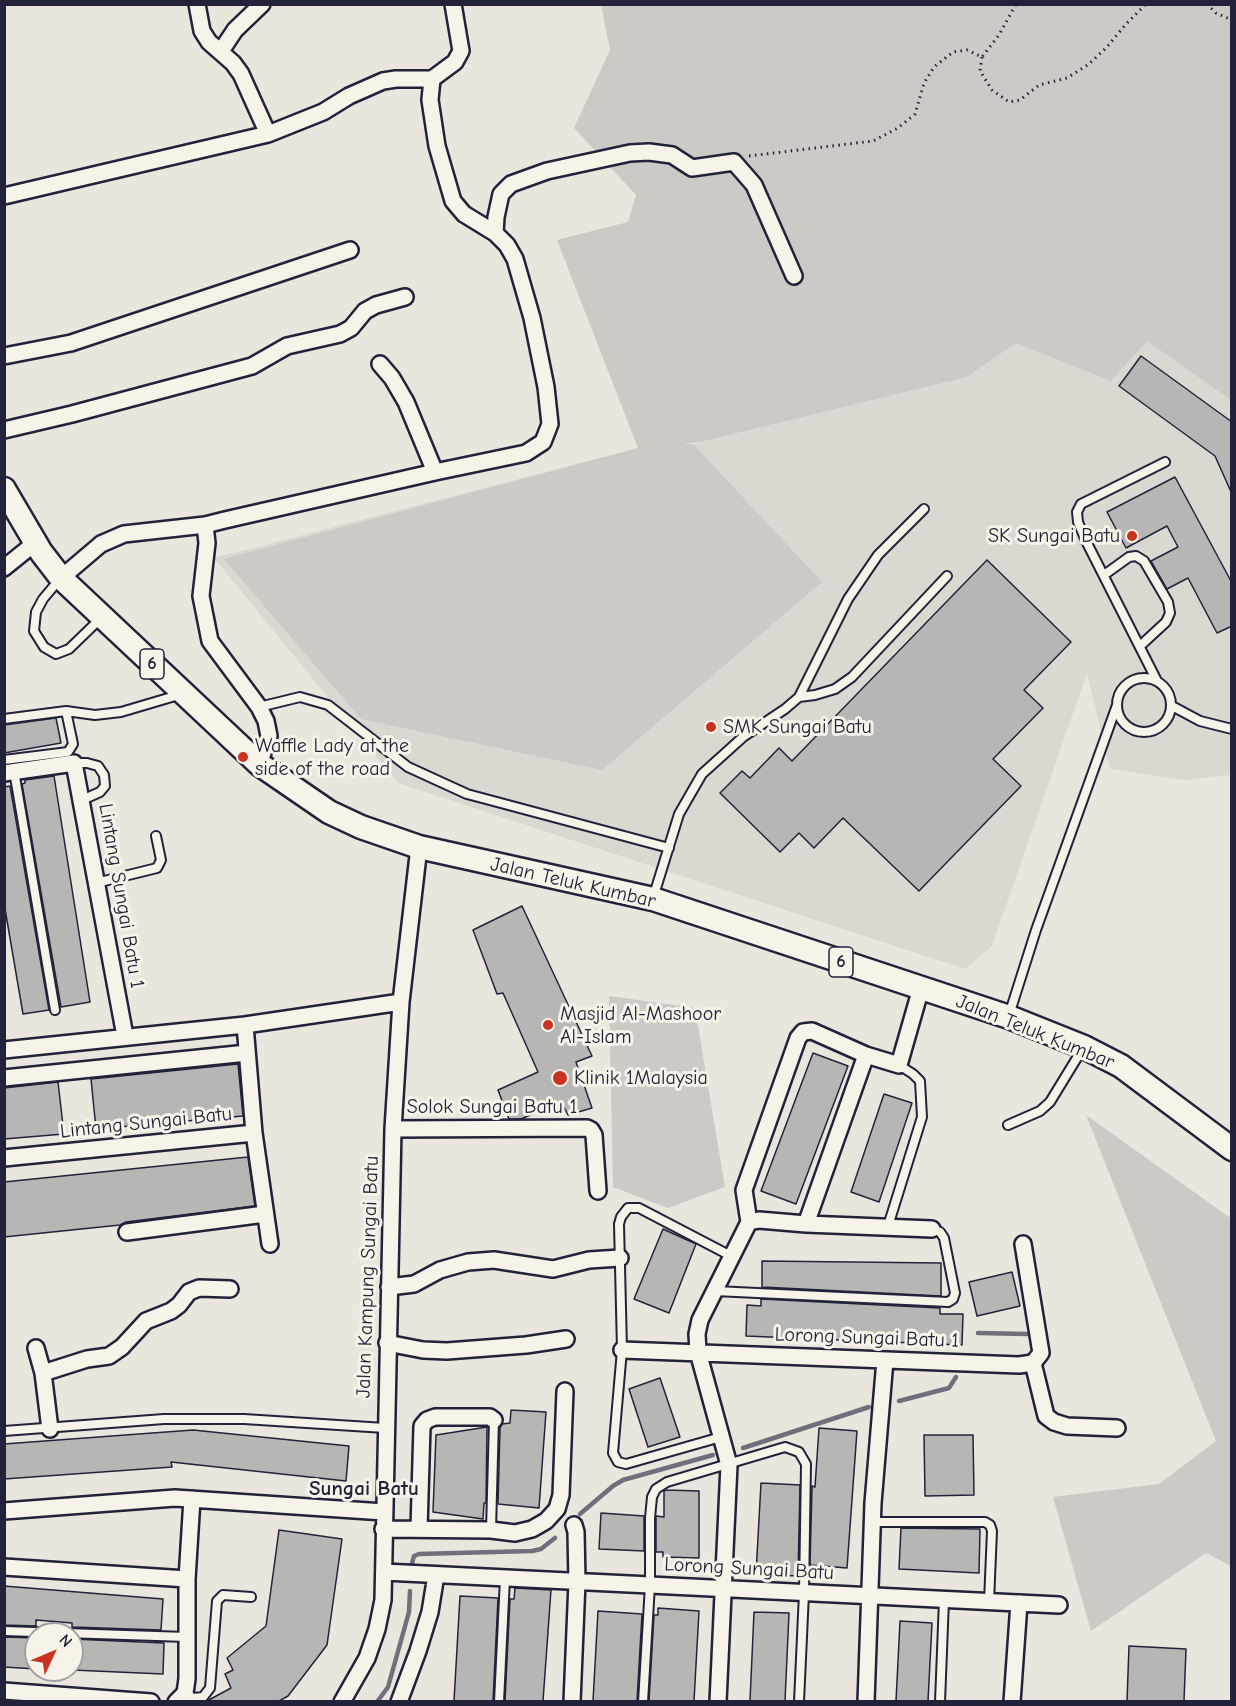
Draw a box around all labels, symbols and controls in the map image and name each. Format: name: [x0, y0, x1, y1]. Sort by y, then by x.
place label: SK Sungai Batu: [988, 524, 1120, 548]
marker: SK Sungai Batu: [1125, 529, 1139, 543]
road number: 6: [140, 649, 164, 679]
place label: SMK Sungai Batu: [723, 715, 872, 739]
marker: SMK Sungai Batu: [704, 720, 718, 734]
place label: Waffle Lady at the side of the road: [255, 734, 409, 781]
marker: Waffle Lady at the side of the road: [236, 750, 250, 764]
street label: Lintang Sungai Batu 1: [93, 802, 149, 990]
street label: Jalan Teluk Kumbar: [488, 852, 658, 914]
road number: 6: [829, 947, 853, 977]
street label: Jalan Teluk Kumbar: [952, 989, 1118, 1075]
place label: Masjid Al-Mashoor Al-Islam: [560, 1002, 721, 1049]
marker: Masjid Al-Mashoor Al-Islam: [541, 1018, 555, 1032]
place label: Klinik 1Malaysia: [574, 1066, 708, 1090]
marker: Klinik 1Malaysia: [551, 1069, 569, 1087]
street label: Solok Sungai Batu 1: [407, 1095, 577, 1119]
street label: Lintang Sungai Batu: [59, 1102, 233, 1144]
street label: Jalan Kampung Sungai Batu: [352, 1156, 384, 1398]
street label: Lorong Sungai Batu 1: [774, 1323, 960, 1353]
district label: Sungai Batu: [309, 1476, 419, 1502]
street label: Lorong Sungai Batu: [664, 1553, 834, 1585]
north arrow: [24, 1622, 84, 1682]
text: N: [55, 1631, 76, 1651]

